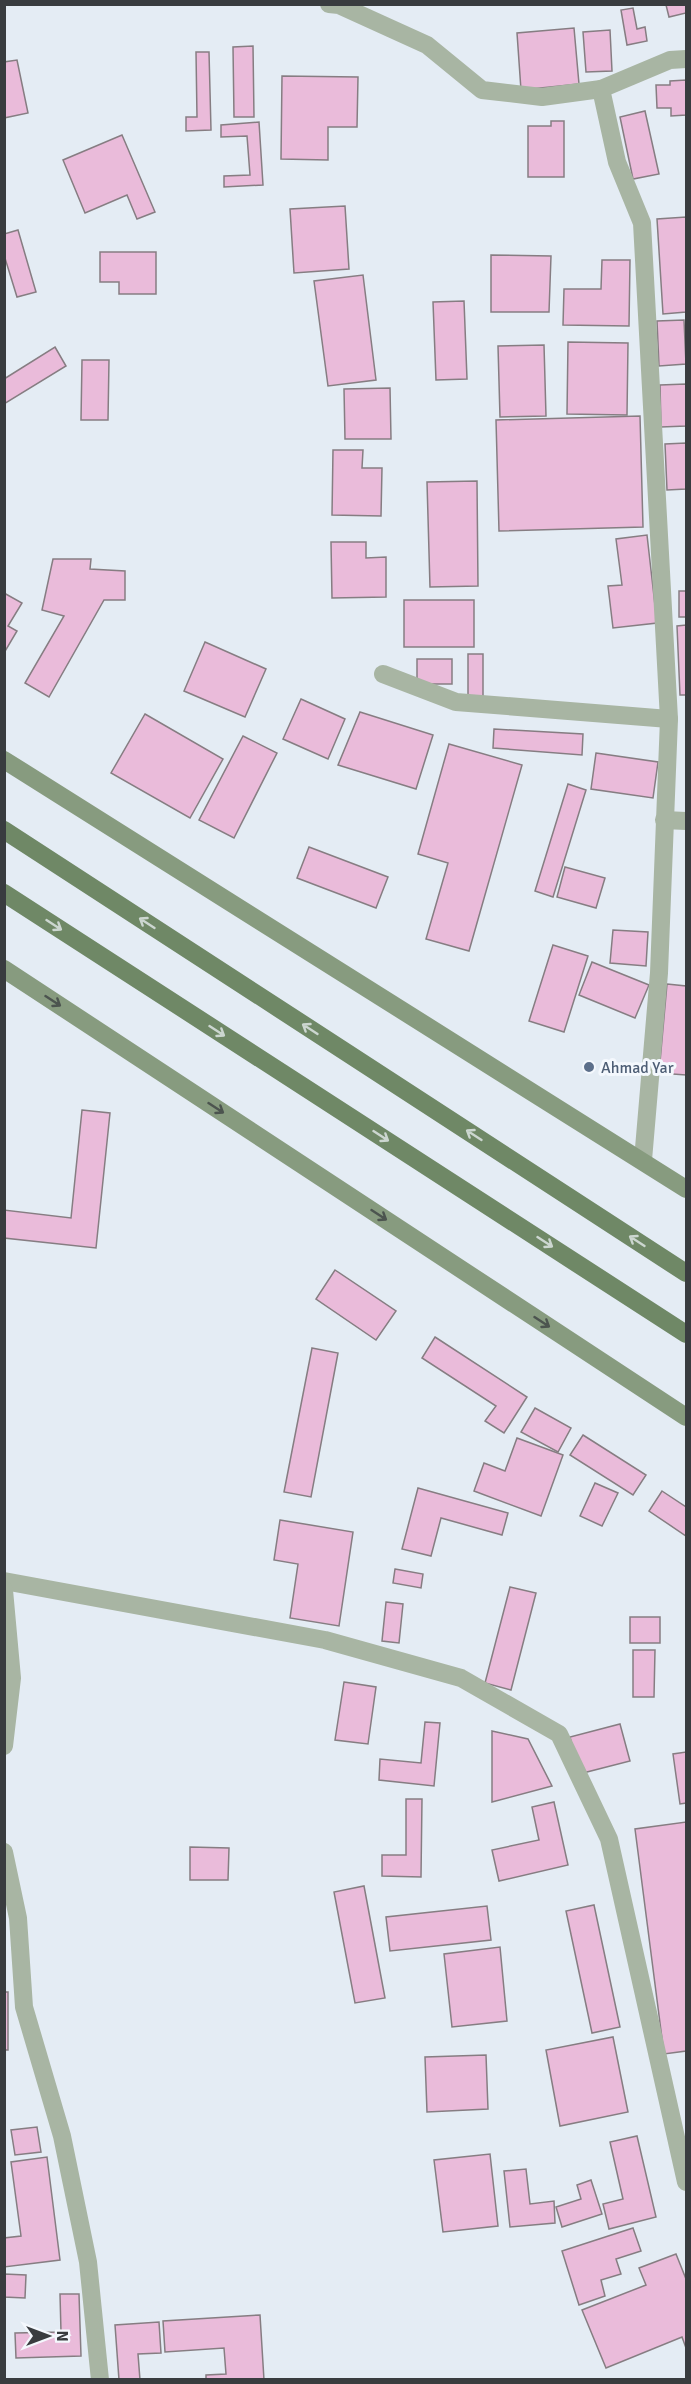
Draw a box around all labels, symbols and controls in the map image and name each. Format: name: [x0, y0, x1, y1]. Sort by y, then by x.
one-way arrow: [139, 916, 156, 928]
one-way arrow: [45, 919, 61, 931]
one-way arrow: [45, 995, 61, 1007]
one-way arrow: [303, 1023, 319, 1035]
one-way arrow: [209, 1024, 226, 1037]
place label: Ahmad Yar: [601, 1058, 674, 1078]
marker: Ahmad Yar: [582, 1060, 596, 1074]
one-way arrow: [208, 1102, 224, 1114]
one-way arrow: [466, 1129, 483, 1141]
one-way arrow: [372, 1131, 389, 1143]
one-way arrow: [371, 1209, 387, 1221]
one-way arrow: [629, 1235, 646, 1248]
one-way arrow: [536, 1237, 553, 1249]
one-way arrow: [534, 1316, 551, 1329]
north arrow: [18, 2306, 78, 2366]
text: N: [52, 2330, 72, 2342]

